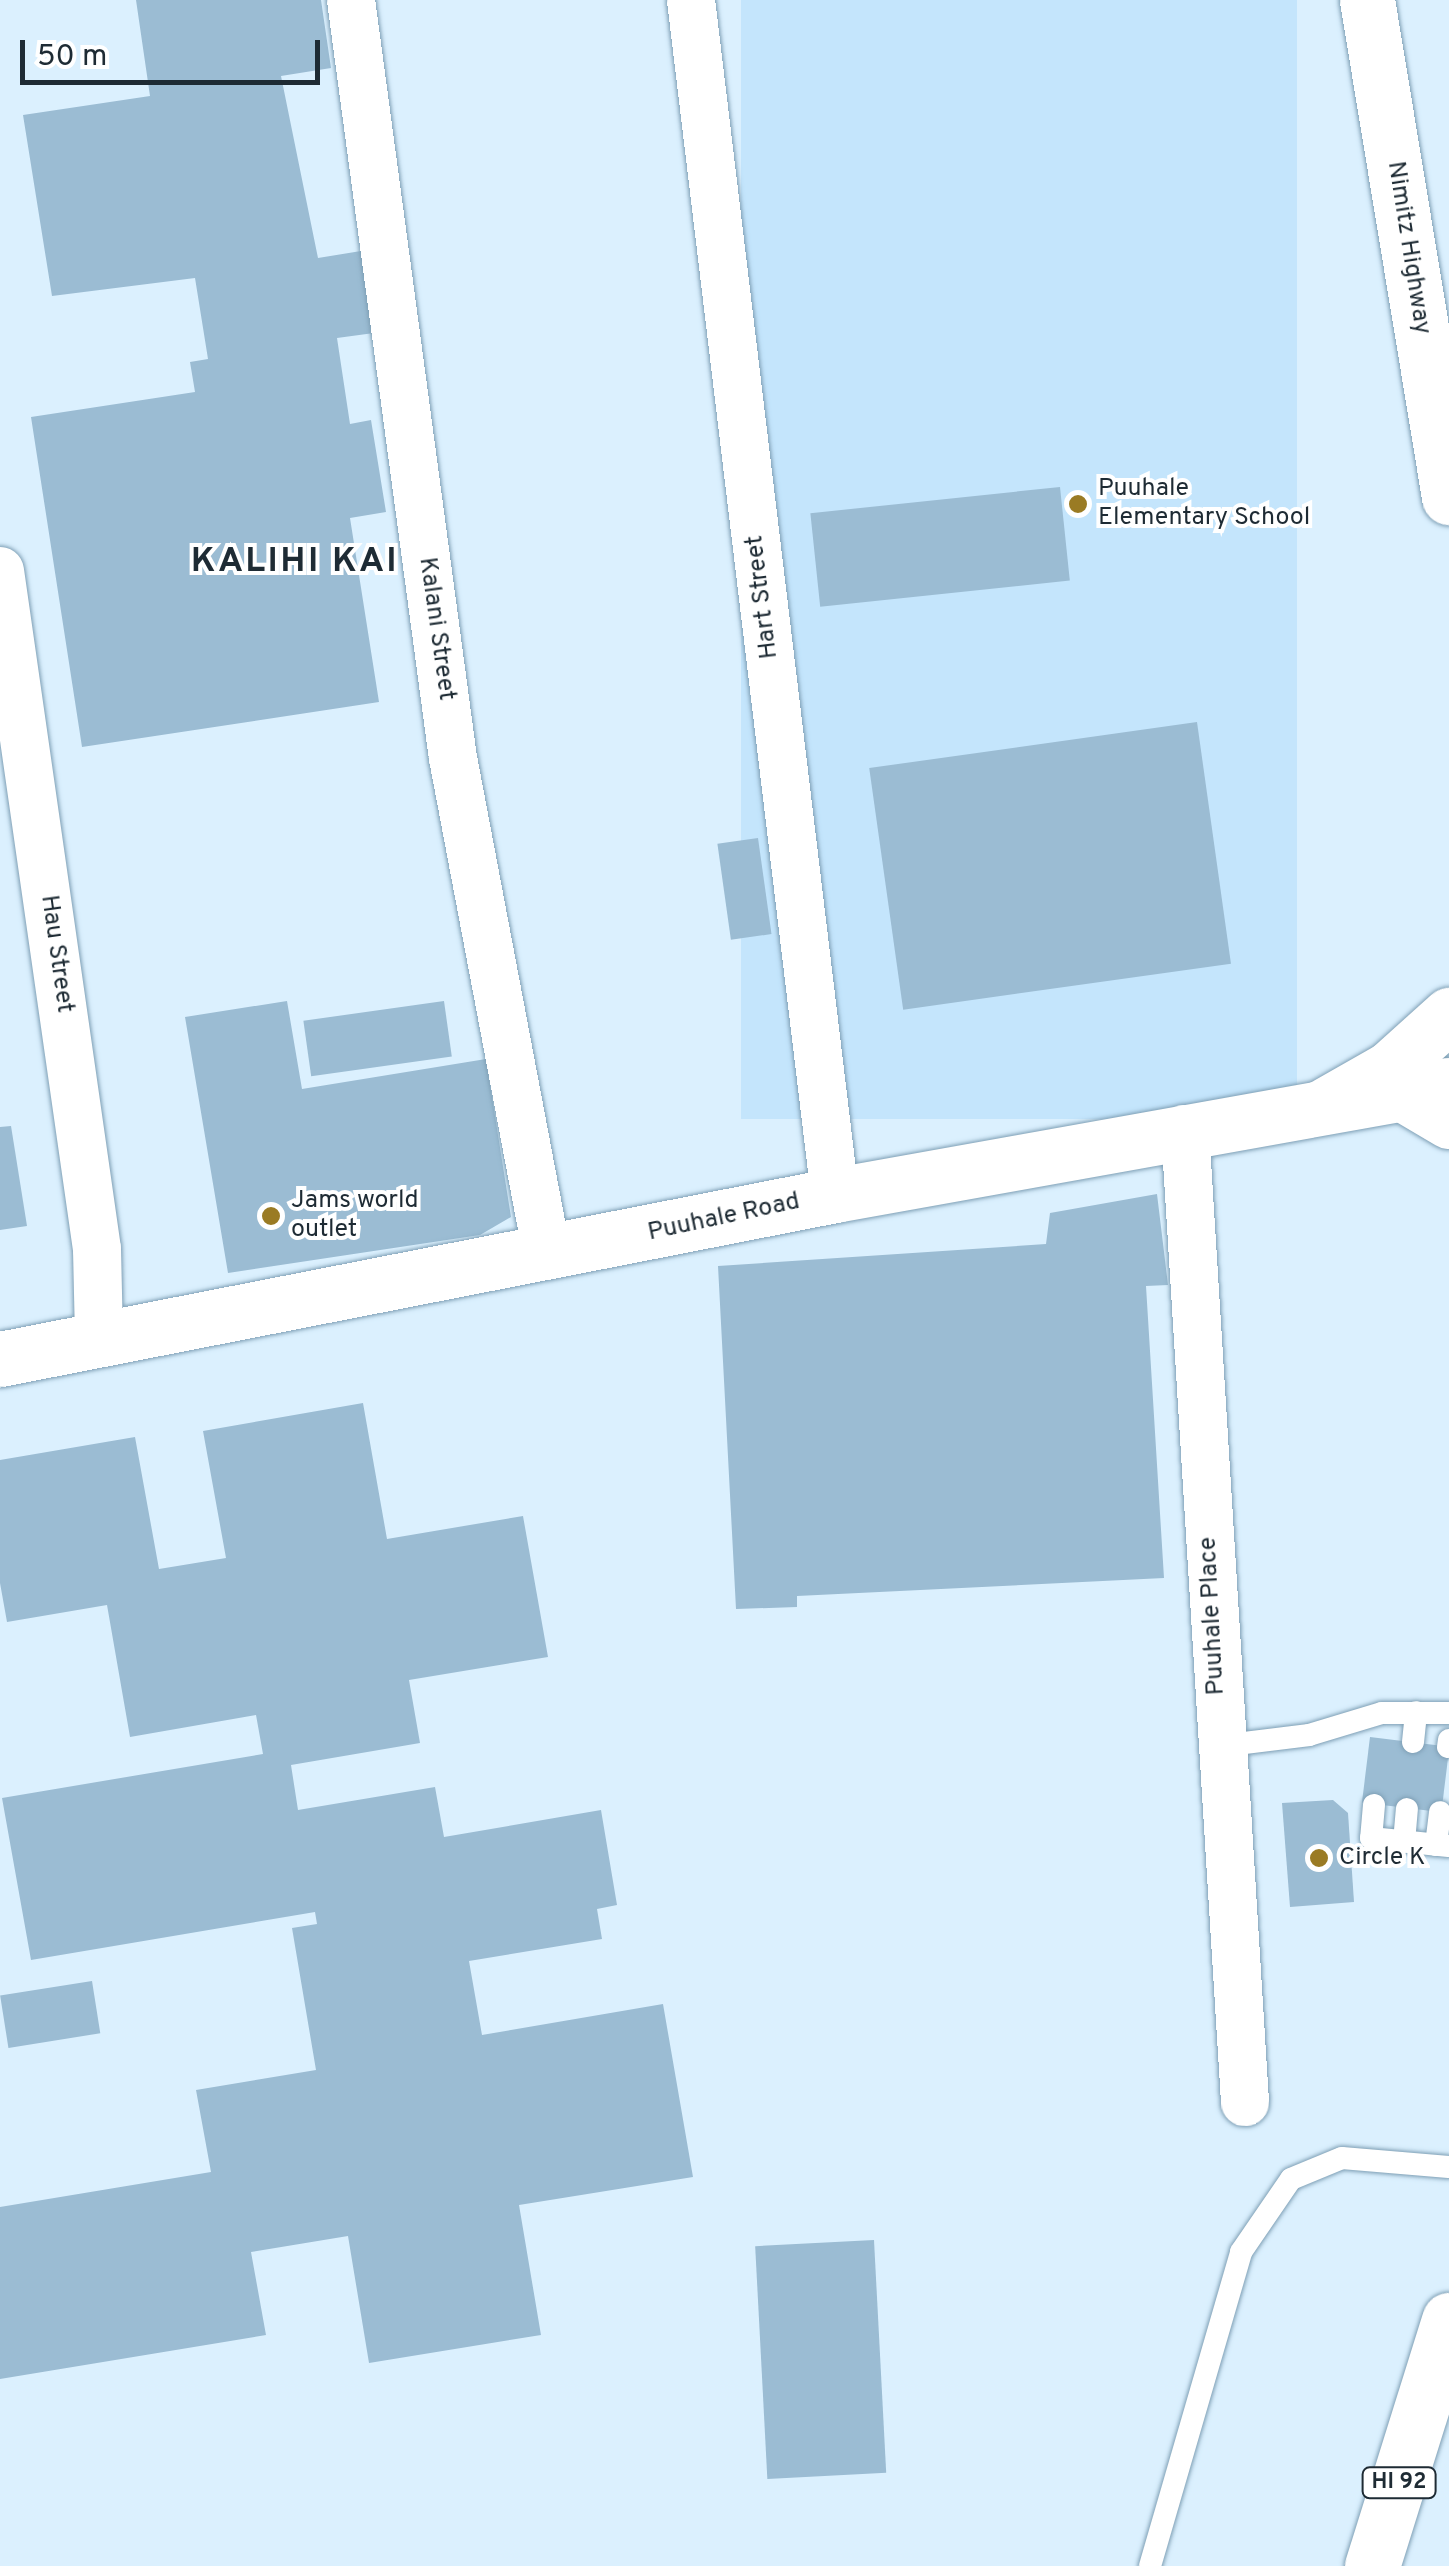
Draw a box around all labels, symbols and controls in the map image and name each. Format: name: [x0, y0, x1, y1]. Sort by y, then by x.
scale bar: [25, 20, 325, 82]
text: 50 m: [37, 39, 107, 76]
street label: Nimitz Highway: [1379, 159, 1437, 337]
place label: Puuhale Elementary School: [1098, 475, 1310, 534]
marker: Puuhale Elementary School: [1067, 493, 1089, 515]
street label: Hart Street: [741, 533, 785, 661]
district label: KALIHI KAI: [191, 541, 399, 583]
street label: Kalani Street: [411, 555, 461, 703]
street label: Hau Street: [33, 893, 79, 1015]
place label: Jams world outlet: [291, 1187, 419, 1246]
street label: Puuhale Road: [645, 1187, 803, 1249]
marker: Jams world outlet: [260, 1205, 282, 1227]
street label: Puuhale Place: [1194, 1536, 1232, 1696]
place label: Circle K: [1339, 1843, 1425, 1873]
marker: Circle K: [1308, 1847, 1330, 1869]
road number: HI 92: [1362, 2466, 1436, 2500]

